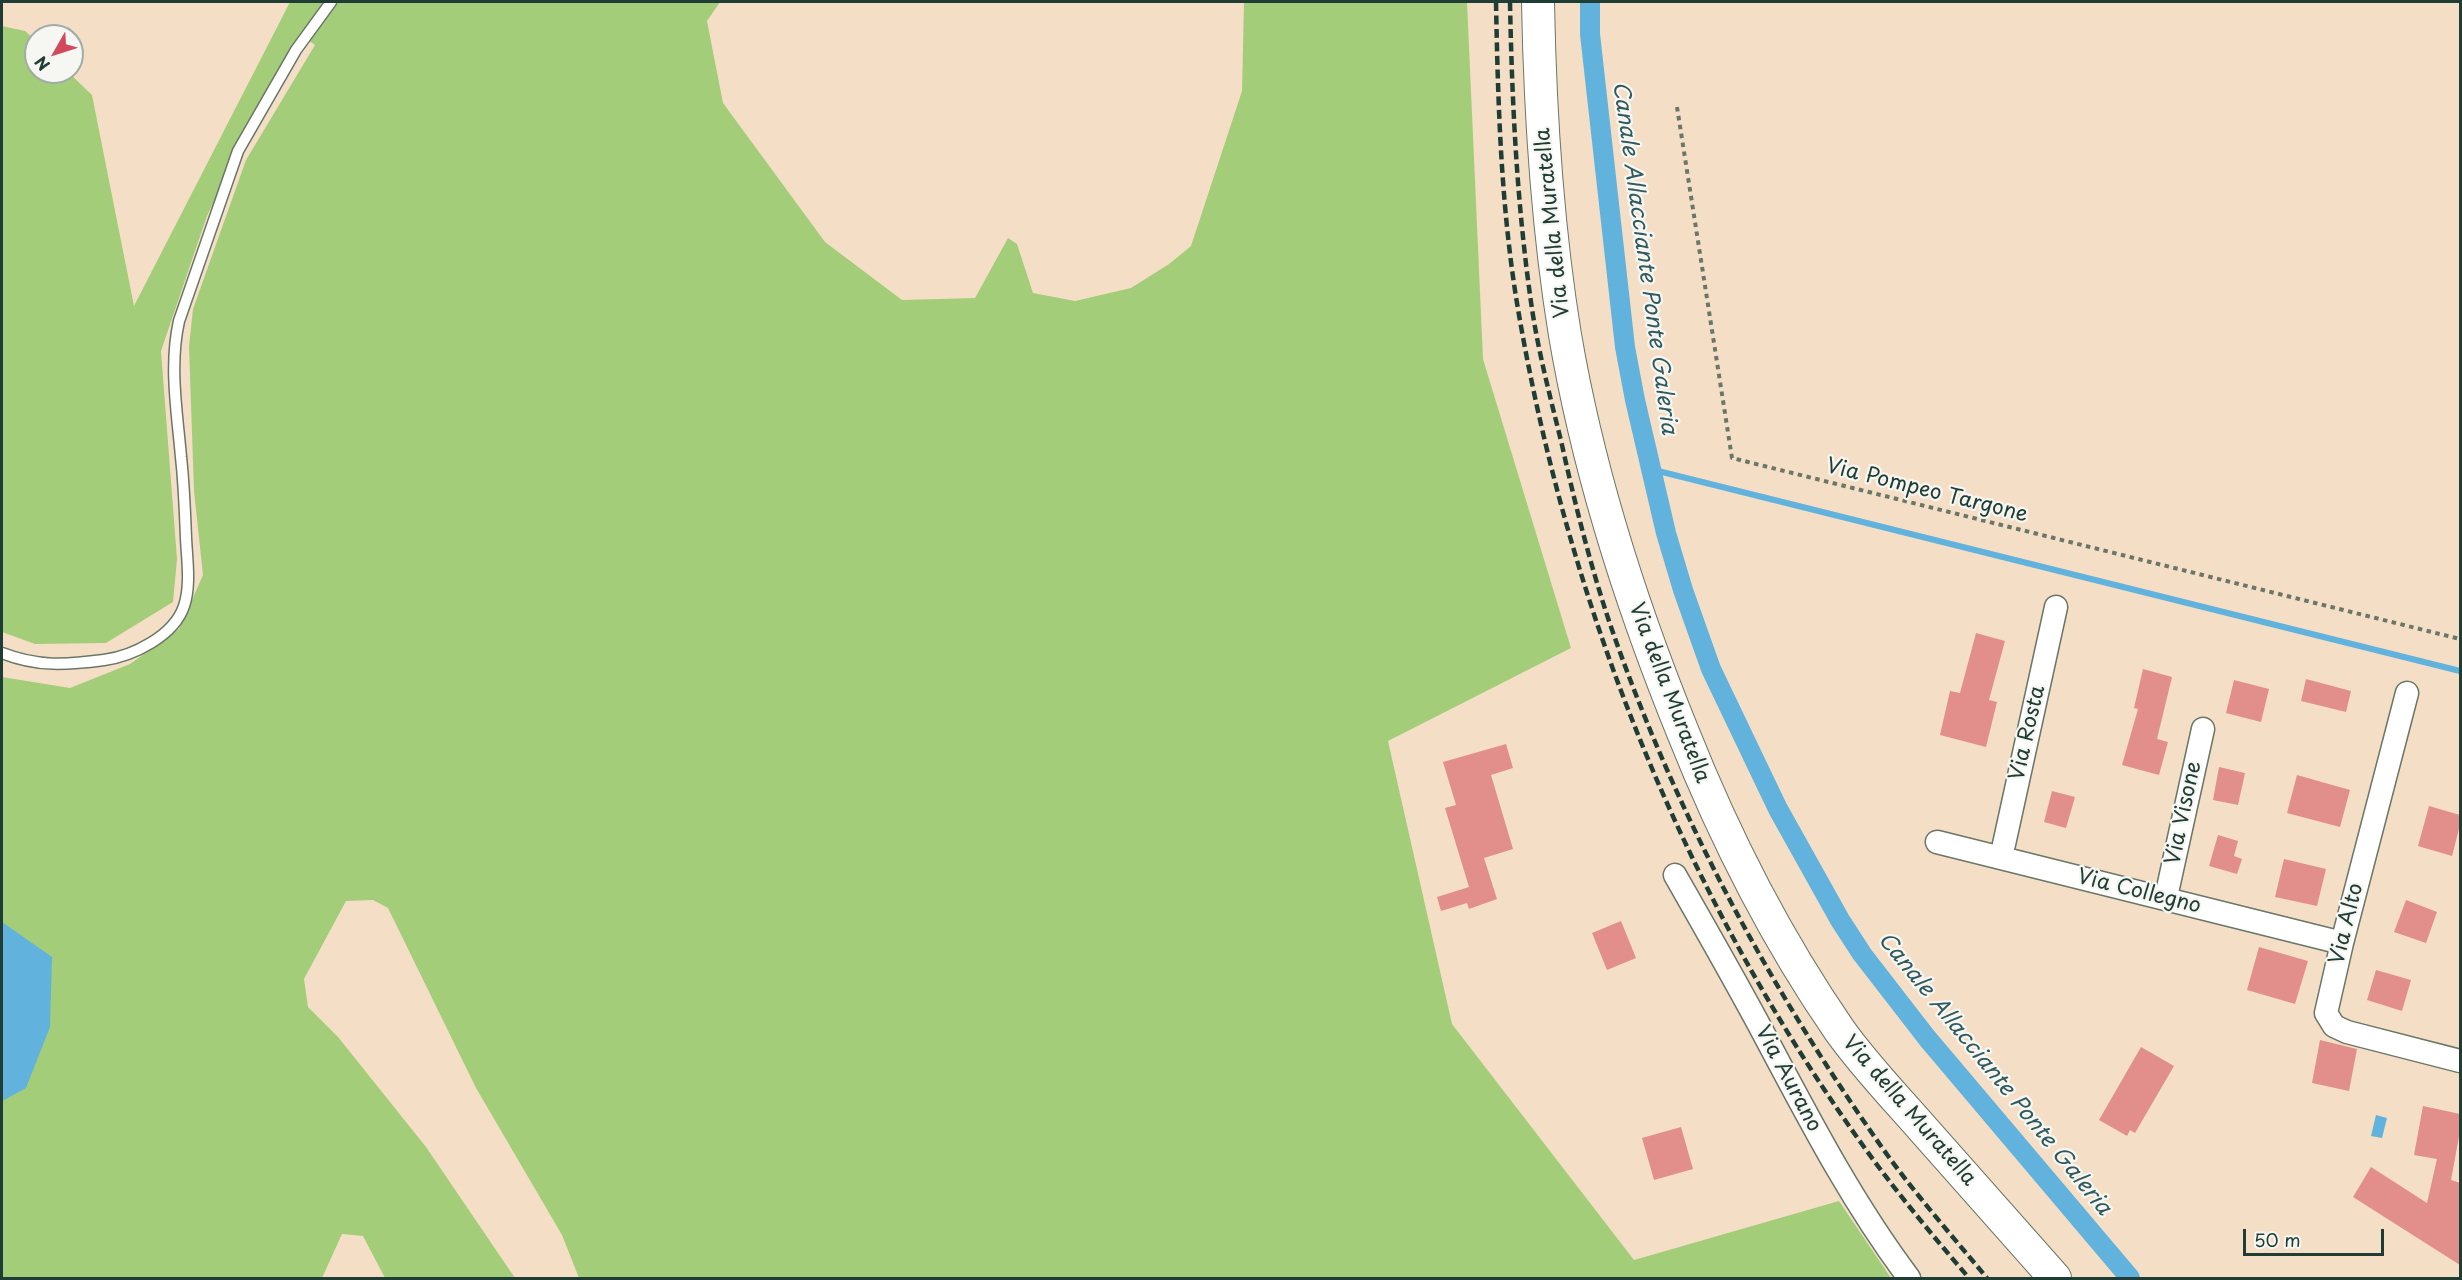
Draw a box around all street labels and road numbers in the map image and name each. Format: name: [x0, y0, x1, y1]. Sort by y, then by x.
street label: Via della Muratella: [1530, 127, 1576, 319]
street label: Via Pompeo Targone: [1824, 454, 2030, 528]
street label: Via della Muratella: [1623, 599, 1715, 787]
street label: Via Rosta: [2005, 683, 2051, 783]
street label: Via Visone: [2161, 759, 2207, 867]
street label: Via Collegno: [2075, 864, 2203, 920]
street label: Via Alto: [2325, 881, 2369, 967]
street label: Via Aurano: [1750, 1022, 1826, 1136]
street label: Via della Muratella: [1837, 1031, 1981, 1191]

